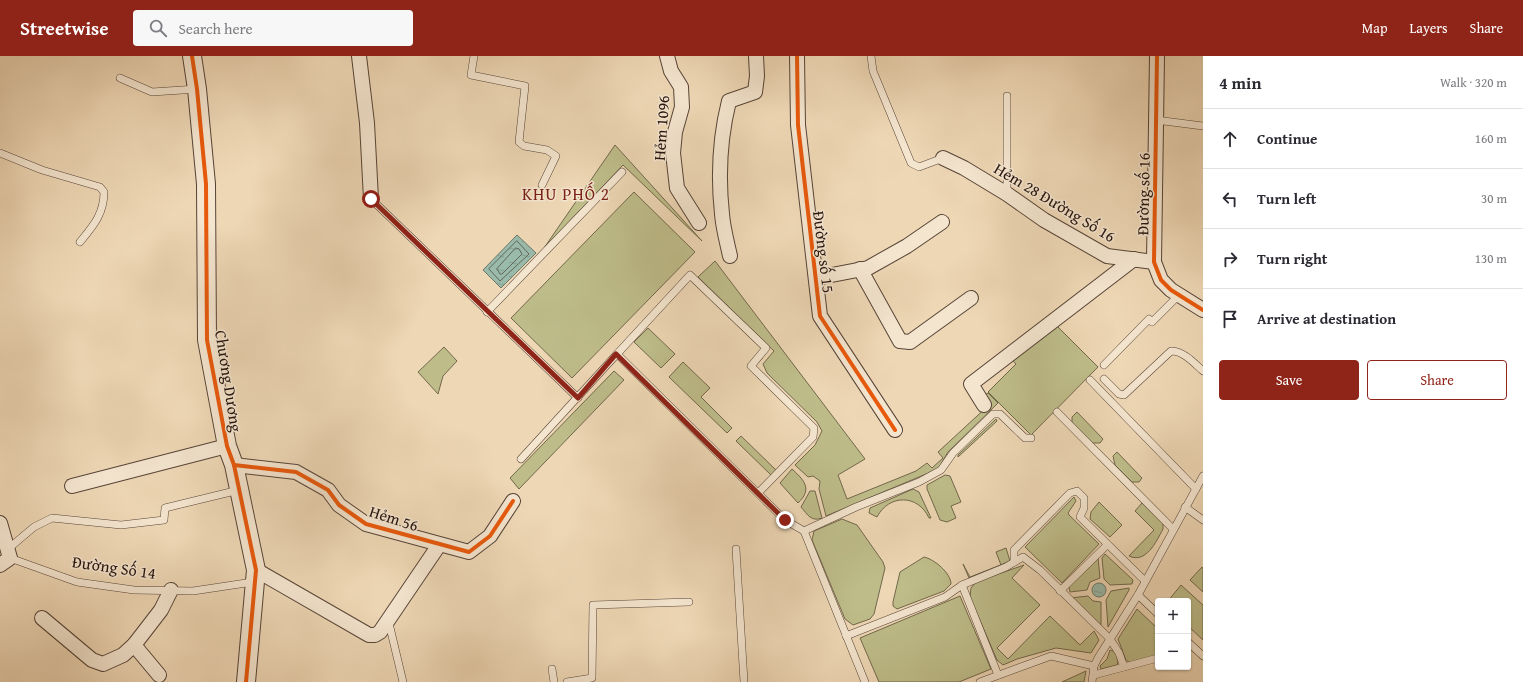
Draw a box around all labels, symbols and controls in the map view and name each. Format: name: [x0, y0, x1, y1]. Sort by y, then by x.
search box: [133, 10, 413, 46]
text: Streetwise: [20, 14, 109, 42]
icon: search: [147, 17, 169, 39]
text: Search here: [179, 18, 253, 39]
text: Map: [1362, 18, 1388, 38]
text: Layers: [1410, 18, 1448, 38]
text: Share: [1470, 18, 1503, 38]
text: 4 min: [1219, 70, 1261, 95]
text: Walk · 320 m: [1440, 73, 1507, 92]
street label: Hẻm 1096: [647, 94, 675, 162]
icon: ahead: [1219, 128, 1241, 150]
text: Continue: [1257, 128, 1318, 149]
text: 160 m: [1475, 129, 1507, 148]
street label: Đường số 16: [1130, 152, 1156, 236]
street label: Hẻm 28 Đường Số 16: [990, 156, 1120, 248]
district label: KHU PHỐ 2: [522, 181, 610, 206]
icon: left: [1219, 188, 1241, 210]
text: Turn left: [1257, 188, 1316, 209]
text: 30 m: [1481, 189, 1507, 208]
route start: [362, 190, 380, 208]
street label: Đường số 15: [807, 210, 841, 294]
icon: right: [1219, 248, 1241, 270]
text: Turn right: [1257, 248, 1328, 269]
text: 130 m: [1475, 249, 1507, 268]
icon: arrive: [1219, 308, 1241, 330]
text: Arrive at destination: [1257, 308, 1396, 329]
street label: Chương Dương: [209, 328, 249, 434]
button: Save: [1219, 360, 1359, 400]
button: Share: [1367, 360, 1507, 400]
street label: Hẻm 56: [366, 499, 422, 537]
route end: [776, 511, 794, 529]
street label: Đường Số 14: [71, 549, 158, 585]
map controls: [1155, 598, 1191, 670]
button: +: [1155, 598, 1191, 634]
button: −: [1155, 634, 1191, 670]

